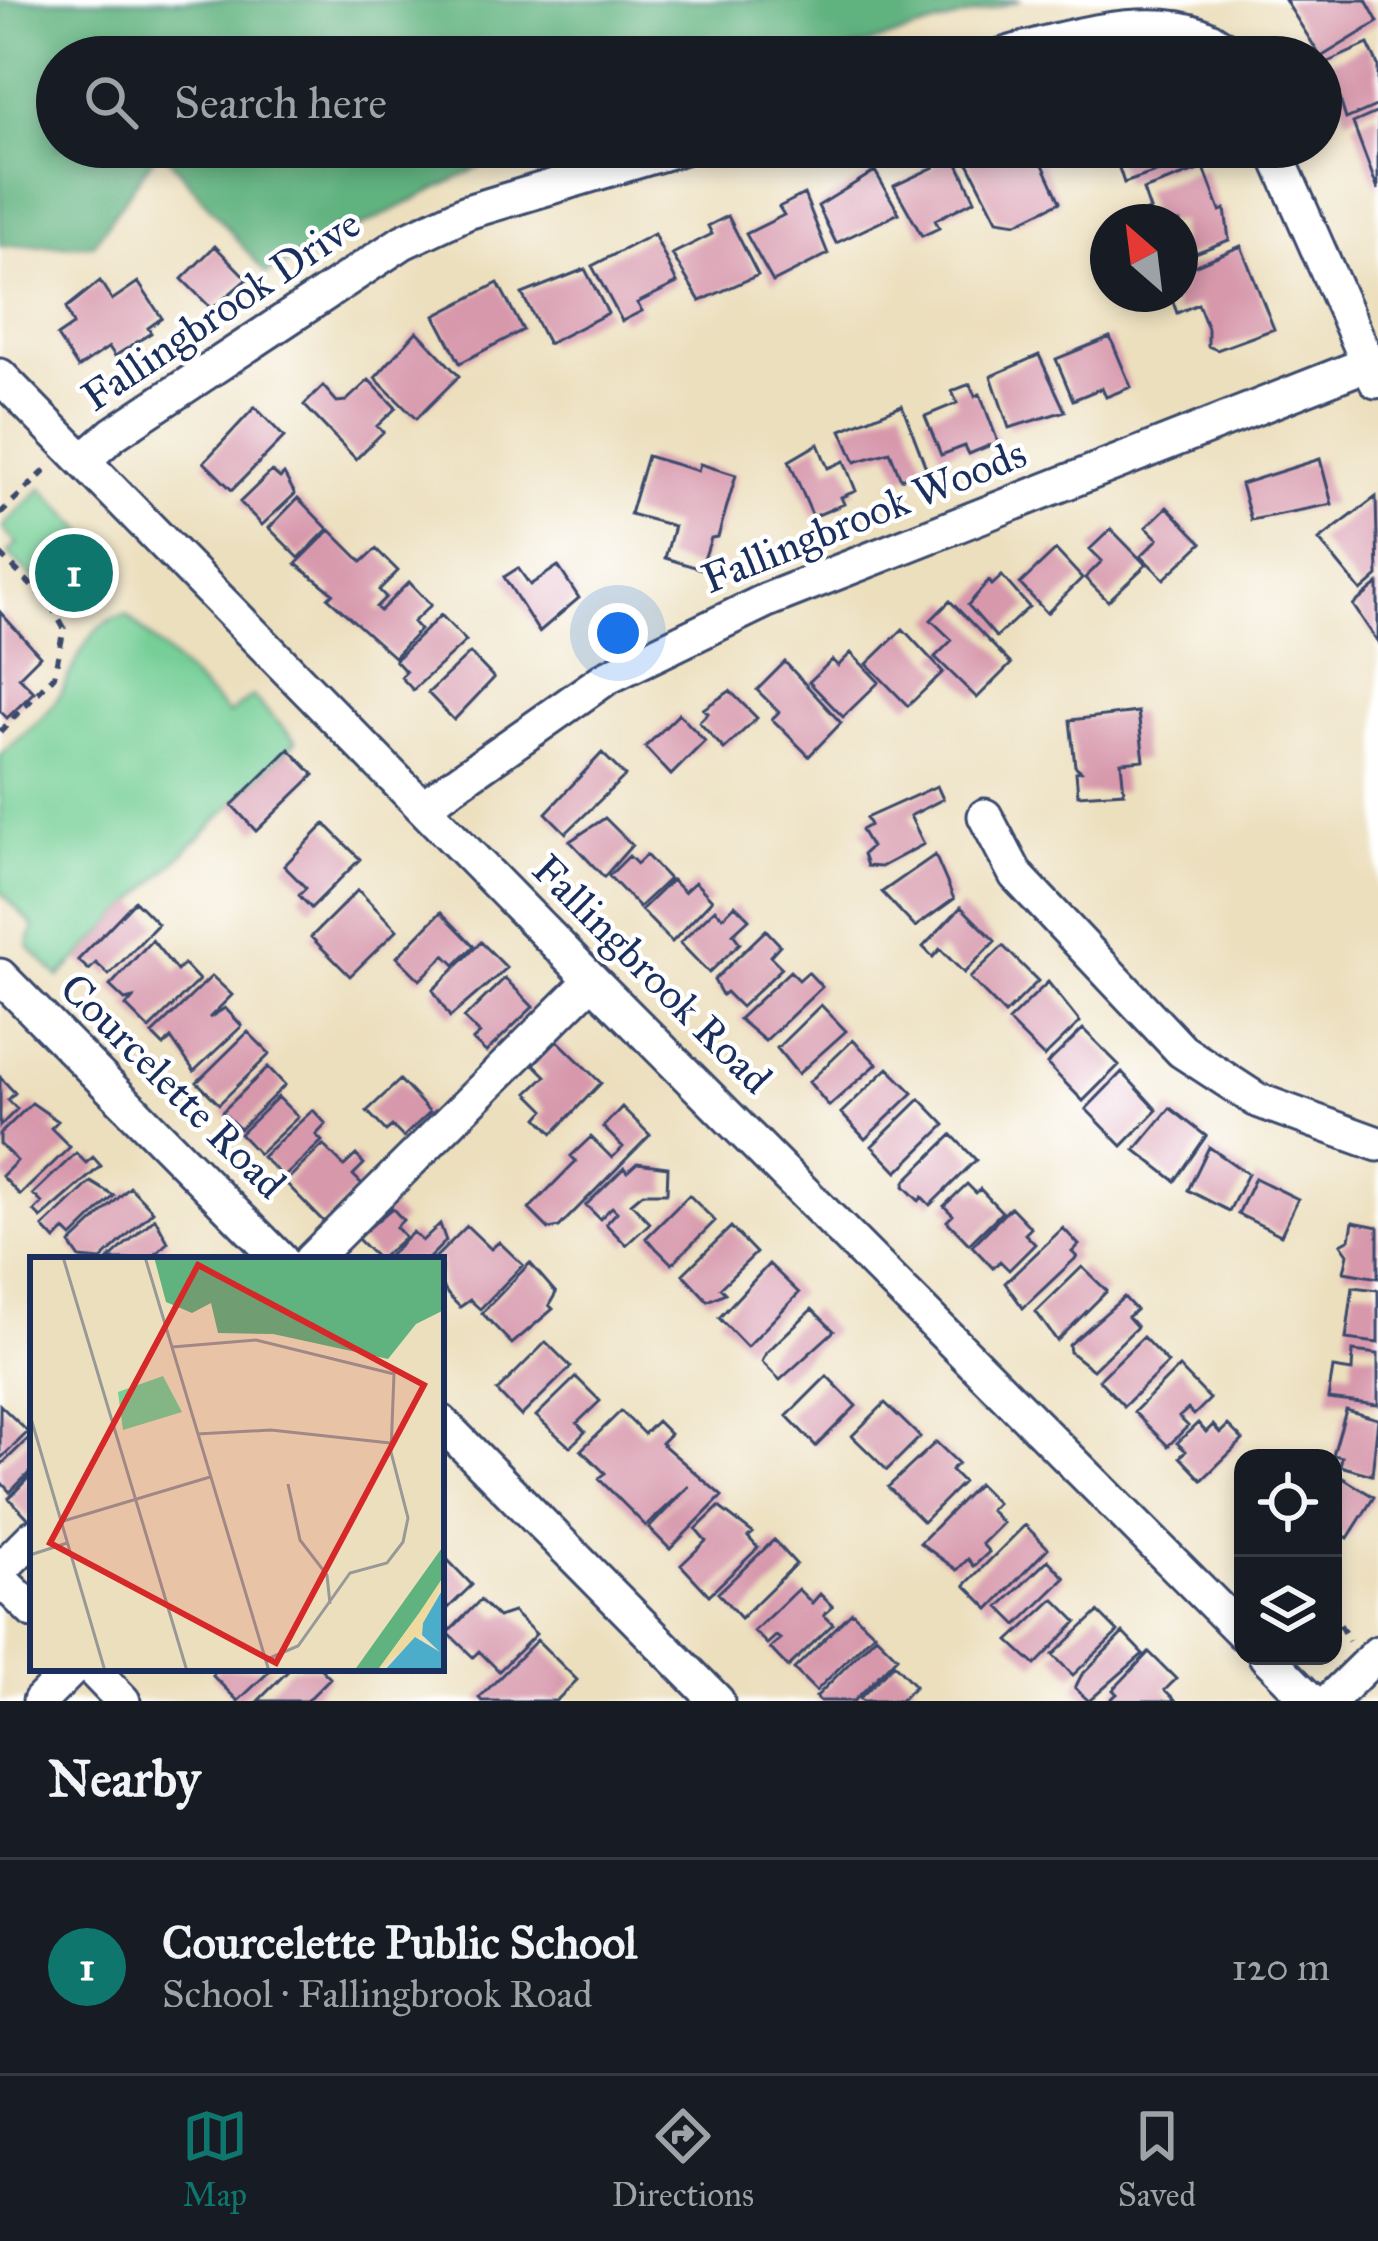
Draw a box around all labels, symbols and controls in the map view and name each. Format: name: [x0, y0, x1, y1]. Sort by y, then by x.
search box: [36, 36, 1342, 168]
icon: search: [78, 69, 144, 135]
text: Search here: [174, 75, 387, 130]
street label: Fallingbrook Drive: [72, 198, 370, 422]
north arrow: [1090, 204, 1198, 312]
street label: Fallingbrook Woods: [694, 427, 1034, 605]
pin: 1: [35, 528, 113, 618]
your location: [588, 603, 648, 663]
street label: Fallingbrook Road: [521, 843, 783, 1105]
street label: Courcelette Road: [49, 962, 297, 1210]
inset map: [30, 1257, 444, 1671]
map controls: [1234, 1449, 1342, 1665]
button: locate: [1234, 1449, 1342, 1557]
button: layers: [1234, 1557, 1342, 1665]
text: Nearby: [48, 1748, 200, 1810]
text: Courcelette Public School: [162, 1915, 637, 1970]
text: 1: [79, 1943, 95, 1991]
text: 120 m: [1231, 1943, 1330, 1991]
text: School · Fallingbrook Road: [162, 1970, 593, 2018]
tab: Map: [182, 2103, 248, 2215]
tab: Directions: [612, 2103, 754, 2215]
tab: Saved: [1118, 2103, 1196, 2215]

